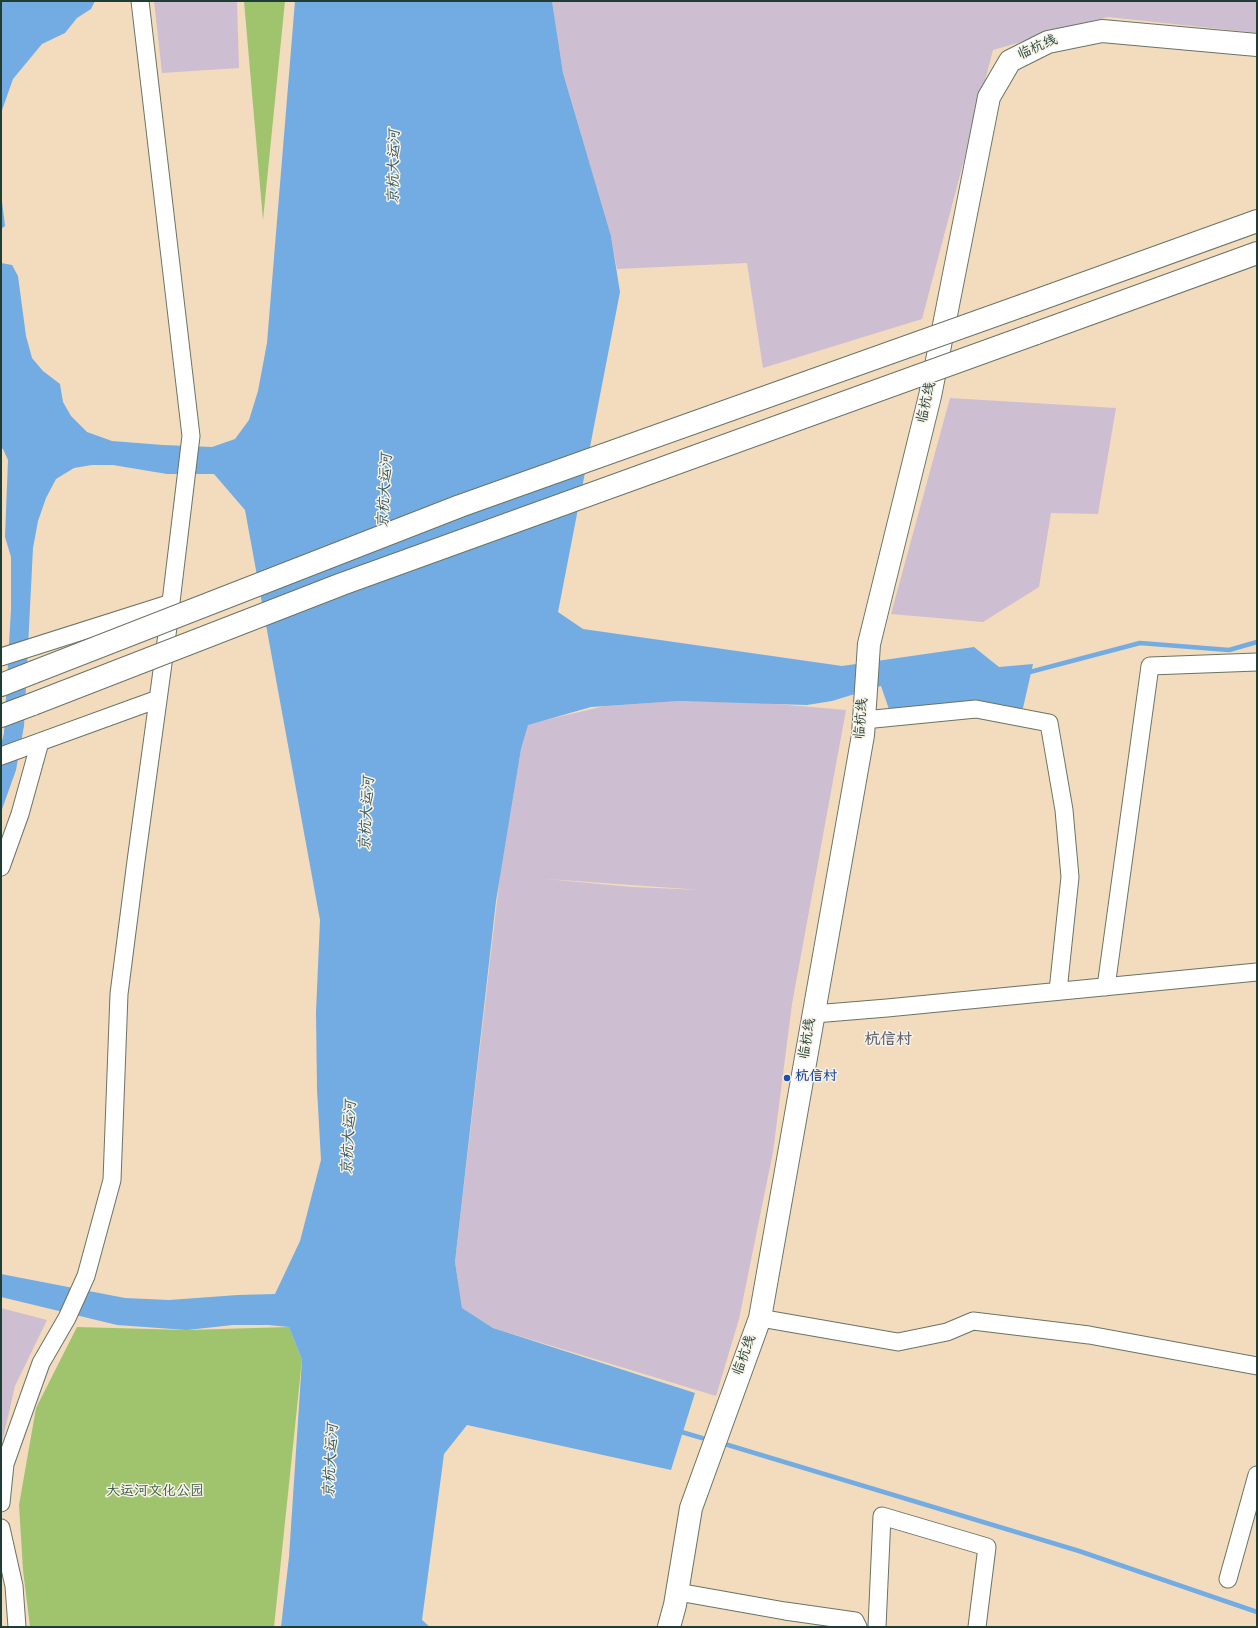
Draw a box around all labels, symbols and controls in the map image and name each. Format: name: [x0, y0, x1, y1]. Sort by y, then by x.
street label: 临杭线: [1015, 33, 1061, 65]
water label: 京杭大运河: [386, 129, 406, 205]
street label: 临杭线: [915, 381, 941, 425]
water label: 京杭大运河: [376, 453, 398, 529]
street label: 临杭线: [853, 697, 873, 741]
water label: 京杭大运河: [358, 776, 380, 852]
street label: 临杭线: [797, 1017, 821, 1061]
district label: 杭信村: [864, 1032, 912, 1052]
place label: 杭信村: [795, 1070, 837, 1086]
marker: 杭信村: [782, 1073, 792, 1083]
water label: 京杭大运河: [340, 1100, 362, 1176]
street label: 临杭线: [731, 1333, 761, 1379]
water label: 京杭大运河: [322, 1423, 344, 1499]
park label: 大运河文化公园: [106, 1485, 204, 1501]

